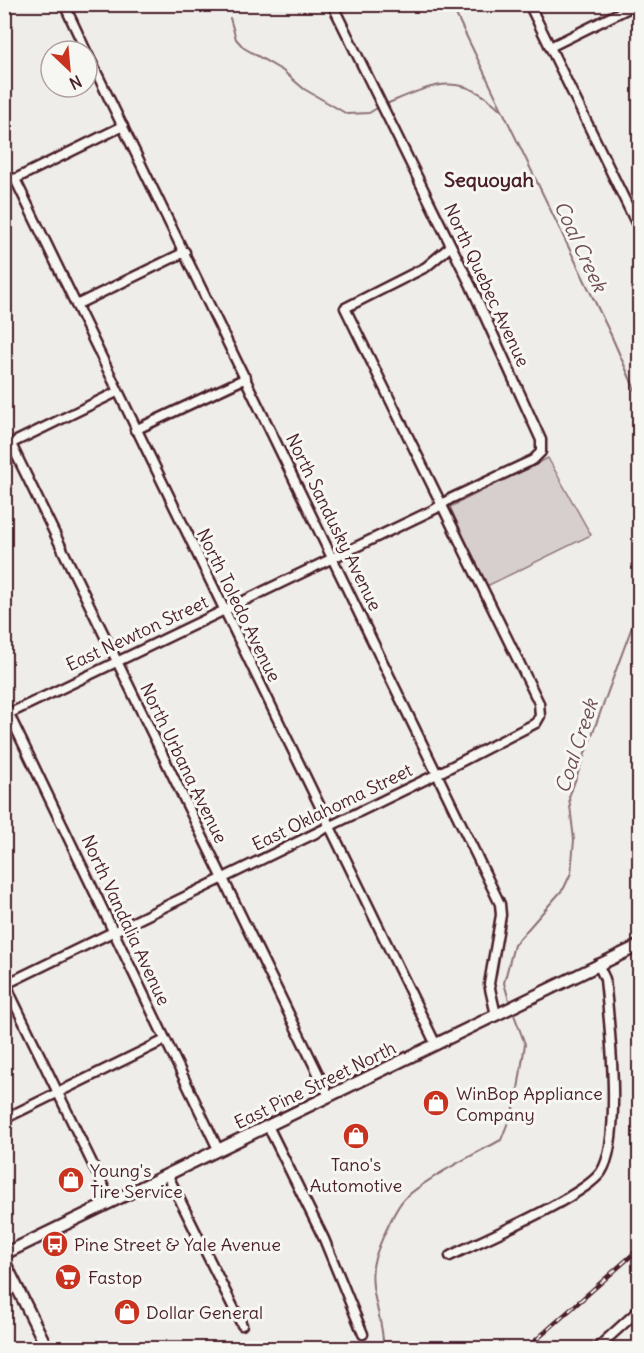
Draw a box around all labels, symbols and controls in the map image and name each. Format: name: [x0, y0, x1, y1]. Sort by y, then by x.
north arrow: [39, 39, 99, 99]
text: N: [66, 71, 85, 94]
district label: Sequoyah: [444, 167, 535, 192]
water label: Coal Creek: [549, 197, 614, 297]
street label: North Quebec Avenue: [439, 200, 535, 370]
street label: North Sandusky Avenue: [281, 430, 387, 614]
street label: North Toledo Avenue: [192, 525, 286, 685]
street label: East Newton Street: [62, 590, 212, 676]
street label: North Urbana Avenue: [135, 679, 233, 847]
water label: Coal Creek: [549, 694, 603, 796]
street label: East Oklahoma Street: [248, 758, 416, 856]
street label: North Vandalia Avenue: [76, 831, 176, 1009]
street label: East Pine Street North: [230, 1036, 400, 1134]
place label: WinBop Appliance Company: [456, 1082, 603, 1126]
shop icon: WinBop Appliance Company: [421, 1088, 451, 1118]
shop icon: Tano's Automotive: [341, 1121, 371, 1151]
place label: Tano's Automotive: [310, 1153, 402, 1197]
place label: Young's Tire Service: [90, 1159, 183, 1203]
shop icon: Young's Tire Service: [56, 1165, 86, 1195]
bus stop icon: Pine Street & Yale Avenue: [40, 1229, 70, 1259]
place label: Pine Street & Yale Avenue: [74, 1233, 281, 1256]
supermarket icon: Fastop: [53, 1262, 83, 1292]
place label: Fastop: [88, 1266, 142, 1289]
shop icon: Dollar General: [112, 1297, 142, 1327]
place label: Dollar General: [146, 1301, 263, 1324]

